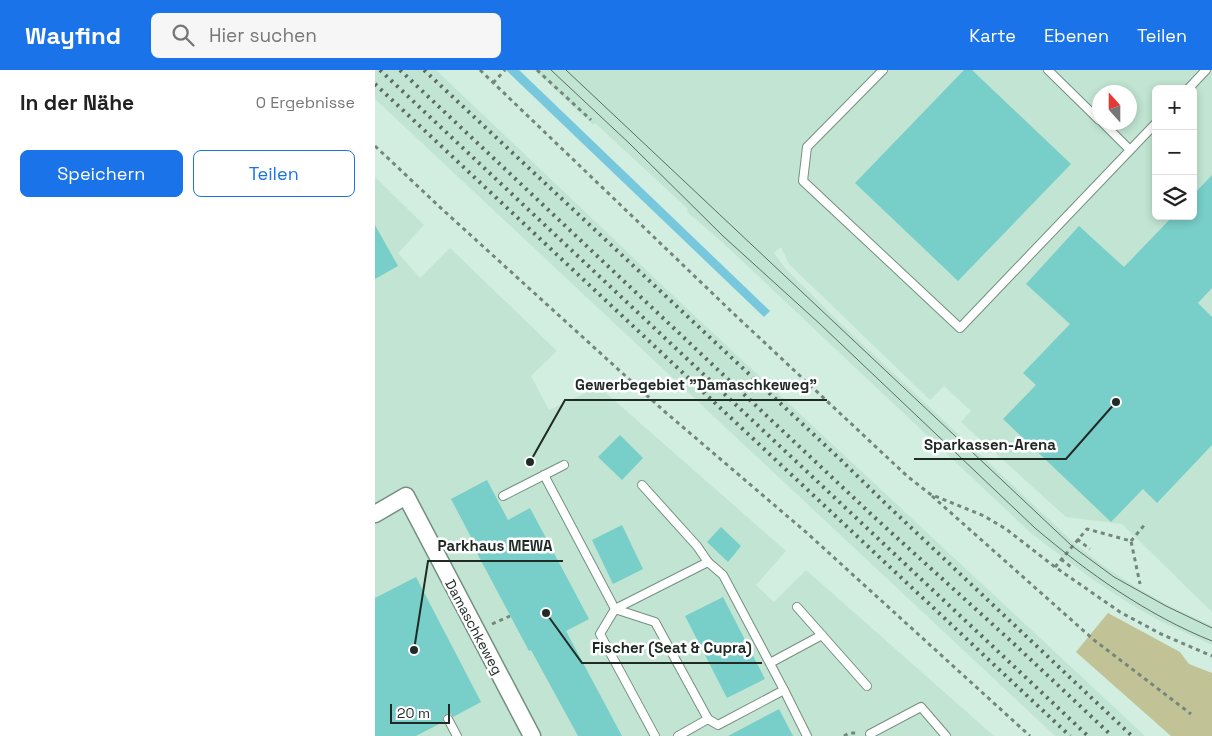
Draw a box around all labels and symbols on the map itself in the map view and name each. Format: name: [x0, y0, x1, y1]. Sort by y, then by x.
north arrow: [1092, 85, 1137, 130]
callout: Gewerbegebiet "Damaschkeweg": [565, 370, 827, 400]
text: Gewerbegebiet "Damaschkeweg": [575, 375, 817, 394]
callout: Sparkassen-Arena: [914, 429, 1066, 459]
text: Sparkassen-Arena: [924, 435, 1056, 454]
callout: Parkhaus MEWA: [428, 531, 563, 561]
text: Parkhaus MEWA: [438, 536, 553, 555]
street label: Damaschkeweg: [441, 576, 507, 678]
callout: Fischer (Seat & Cupra): [582, 633, 762, 663]
text: Fischer (Seat & Cupra): [592, 638, 752, 657]
scale bar: [390, 701, 450, 724]

